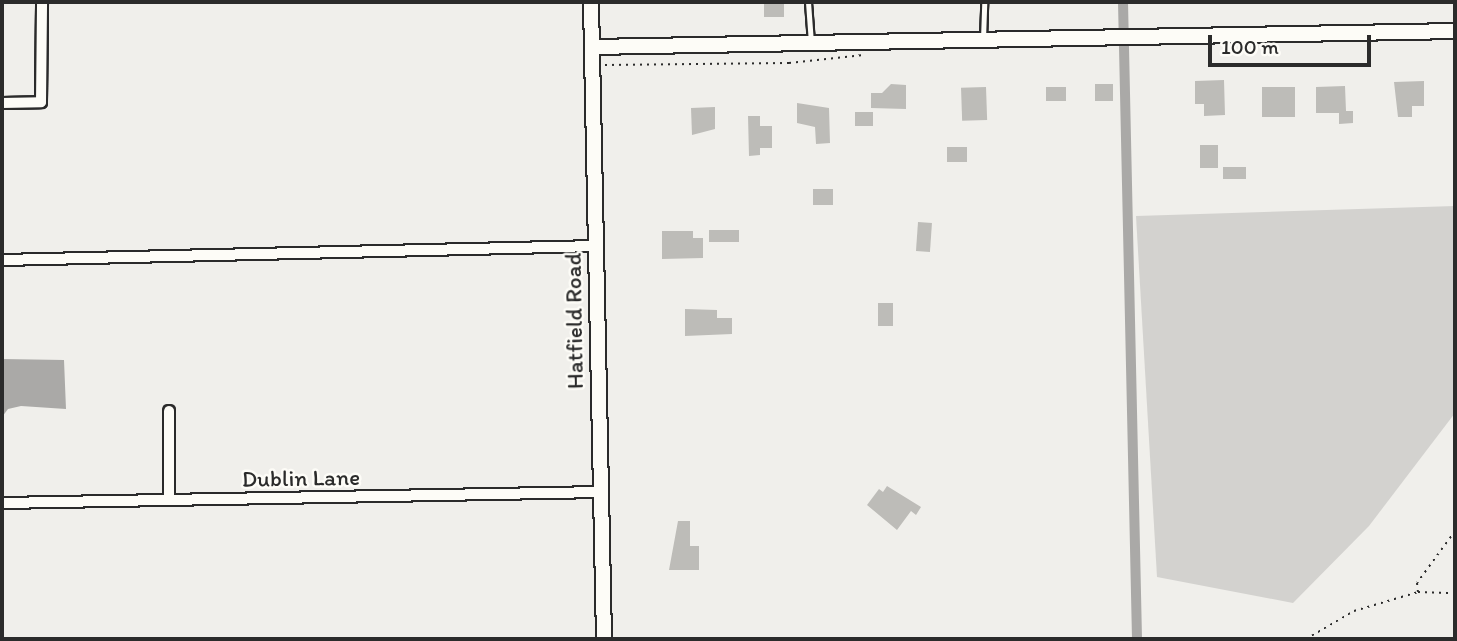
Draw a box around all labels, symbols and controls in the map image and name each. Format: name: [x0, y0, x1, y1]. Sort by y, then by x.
scale bar: [1212, 21, 1375, 65]
text: 100 m: [1221, 34, 1279, 59]
street label: Hatfield Road: [559, 253, 589, 389]
street label: Dublin Lane: [242, 463, 360, 493]

